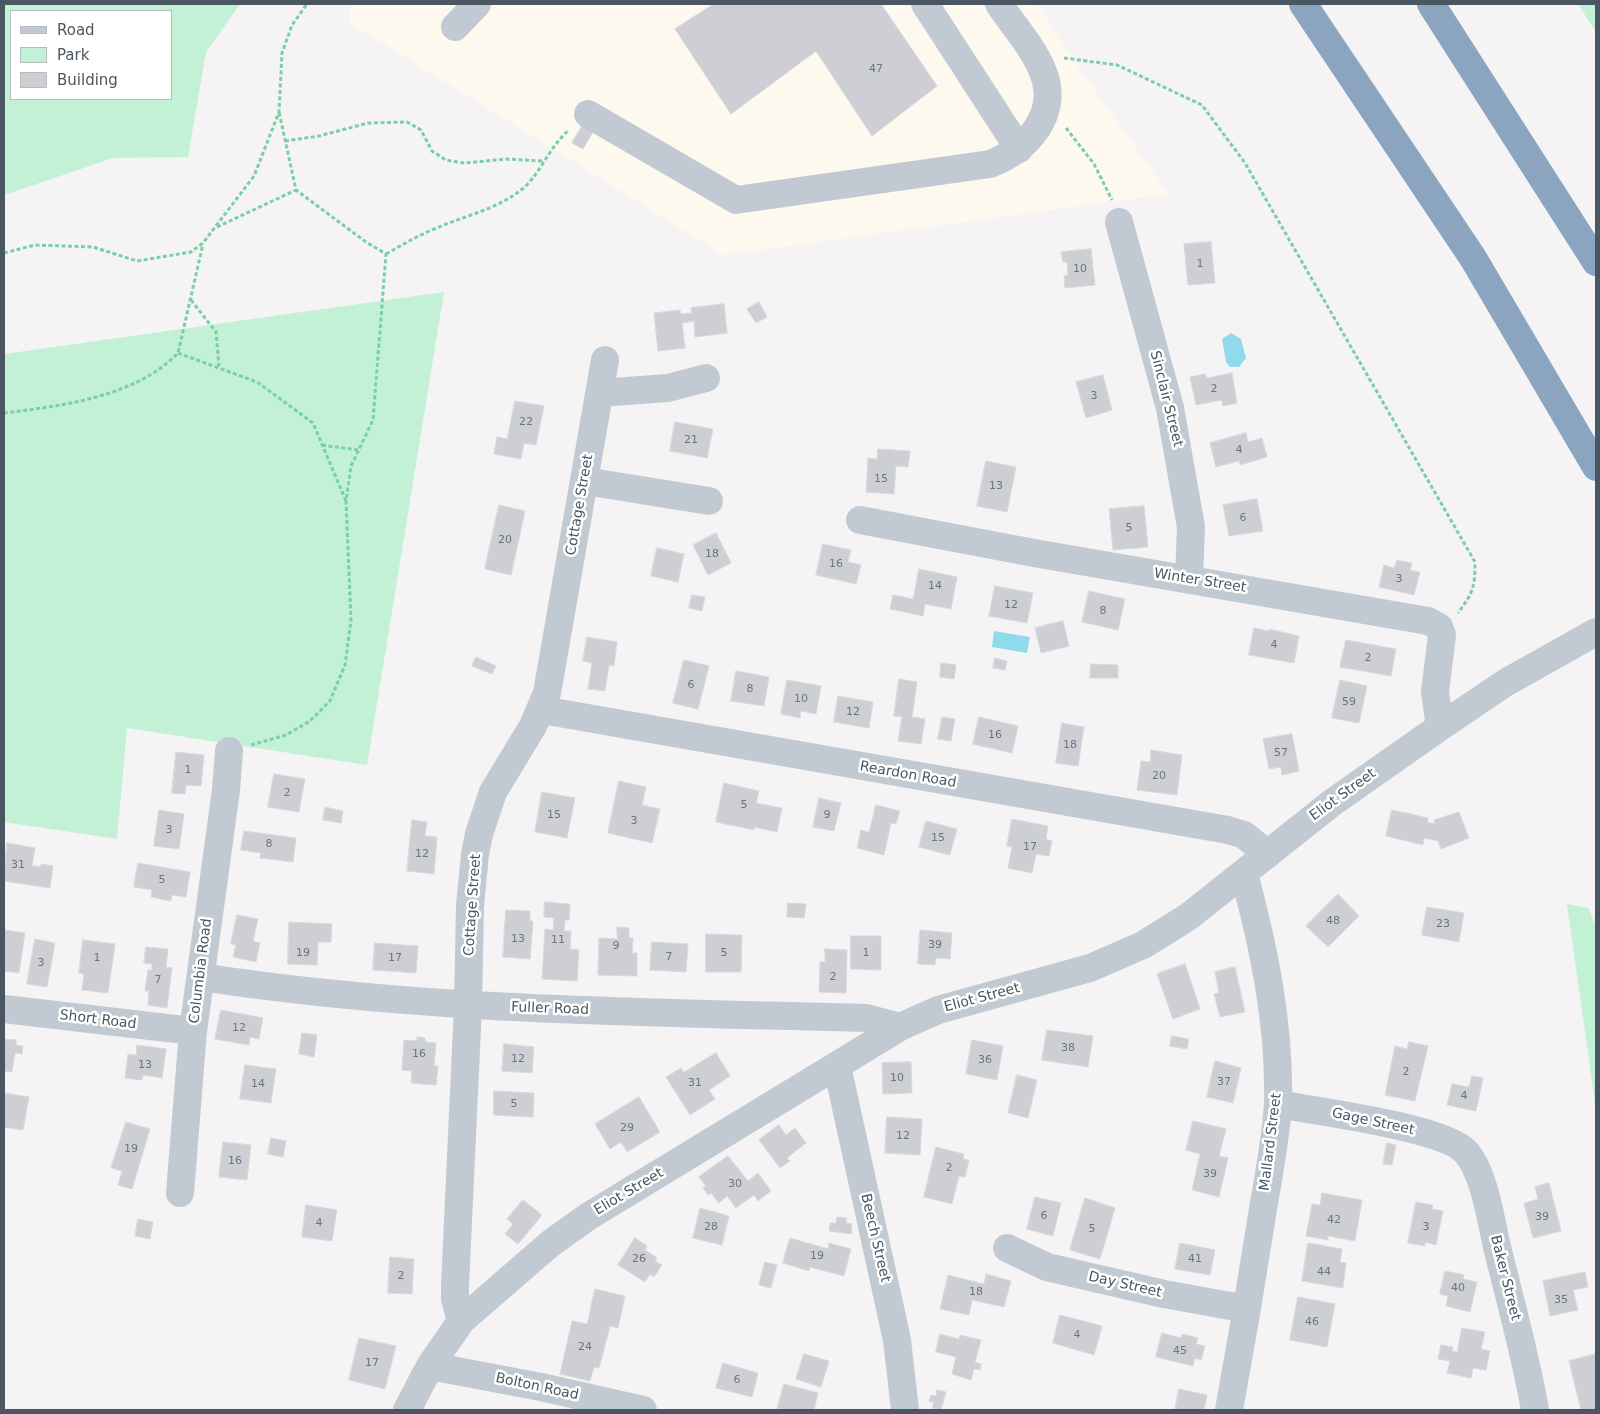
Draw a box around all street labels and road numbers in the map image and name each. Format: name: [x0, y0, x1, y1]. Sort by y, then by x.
street label: Sinclair Street: [1146, 349, 1186, 449]
street label: Cottage Street: [563, 453, 597, 557]
street label: Winter Street: [1153, 565, 1247, 597]
street label: Reardon Road: [858, 758, 958, 792]
street label: Eliot Street: [1307, 765, 1379, 825]
street label: Cottage Street: [461, 853, 485, 957]
street label: Columbia Road: [186, 918, 216, 1024]
street label: Eliot Street: [942, 980, 1022, 1016]
street label: Fuller Road: [511, 999, 589, 1019]
street label: Short Road: [59, 1007, 137, 1033]
street label: Mallard Street: [1257, 1092, 1285, 1192]
street label: Gage Street: [1330, 1105, 1416, 1139]
street label: Eliot Street: [591, 1165, 667, 1219]
street label: Beech Street: [857, 1192, 893, 1284]
street label: Baker Street: [1486, 1234, 1524, 1322]
street label: Day Street: [1087, 1268, 1163, 1302]
street label: Bolton Road: [494, 1370, 580, 1404]

